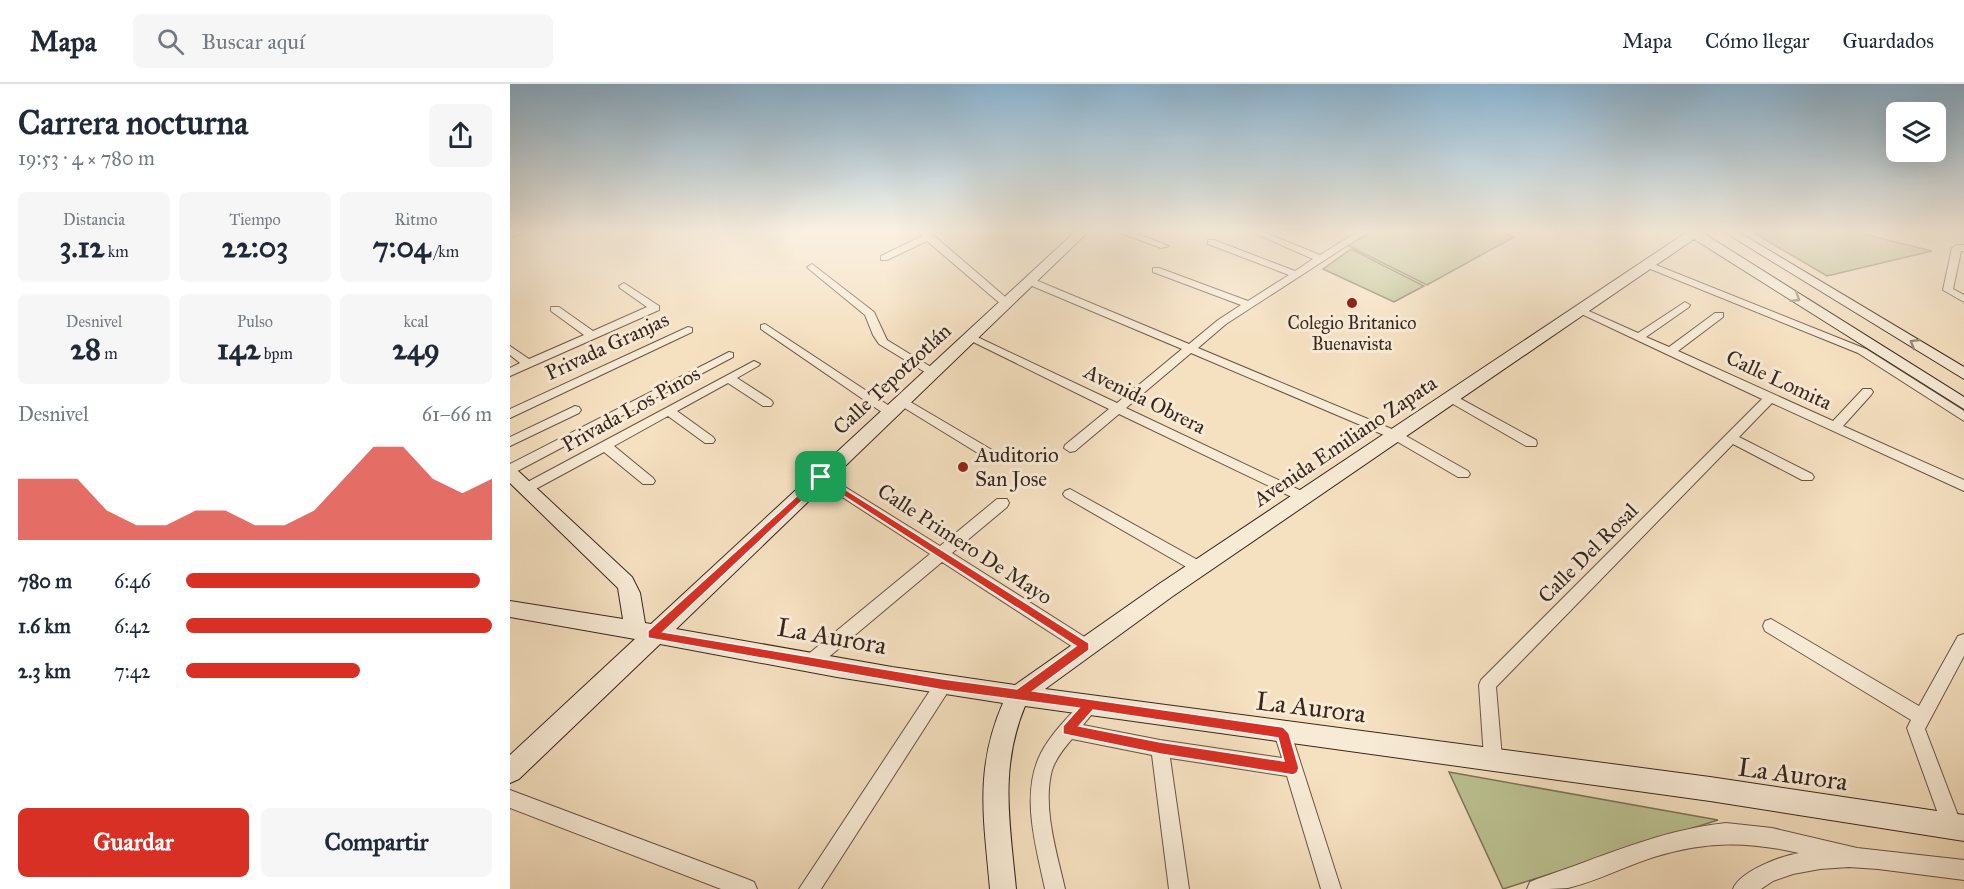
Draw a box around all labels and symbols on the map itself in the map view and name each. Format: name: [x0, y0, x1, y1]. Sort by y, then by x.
one-way arrow: [1790, 291, 1801, 302]
marker: Colegio Britanico Buenavista: [1345, 296, 1359, 310]
street label: Privada Granjas: [541, 306, 673, 386]
place label: Colegio Britanico Buenavista: [1288, 312, 1416, 355]
street label: Calle Tepotzotlán: [828, 318, 956, 440]
one-way arrow: [1910, 339, 1920, 351]
street label: Calle Lomita: [1722, 344, 1836, 416]
street label: Avenida Obrera: [1079, 358, 1210, 440]
street label: Privada Los Pinos: [557, 360, 705, 458]
street label: Avenida Emiliano Zapata: [1247, 370, 1442, 513]
place label: Auditorio San Jose: [974, 442, 1059, 492]
pin: [795, 451, 846, 502]
marker: Auditorio San Jose: [956, 460, 970, 474]
street label: Calle Primero De Mayo: [873, 478, 1057, 610]
street label: Calle Del Rosal: [1533, 497, 1644, 608]
street label: La Aurora: [775, 611, 889, 661]
street label: La Aurora: [1254, 684, 1368, 730]
street label: La Aurora: [1736, 750, 1850, 798]

